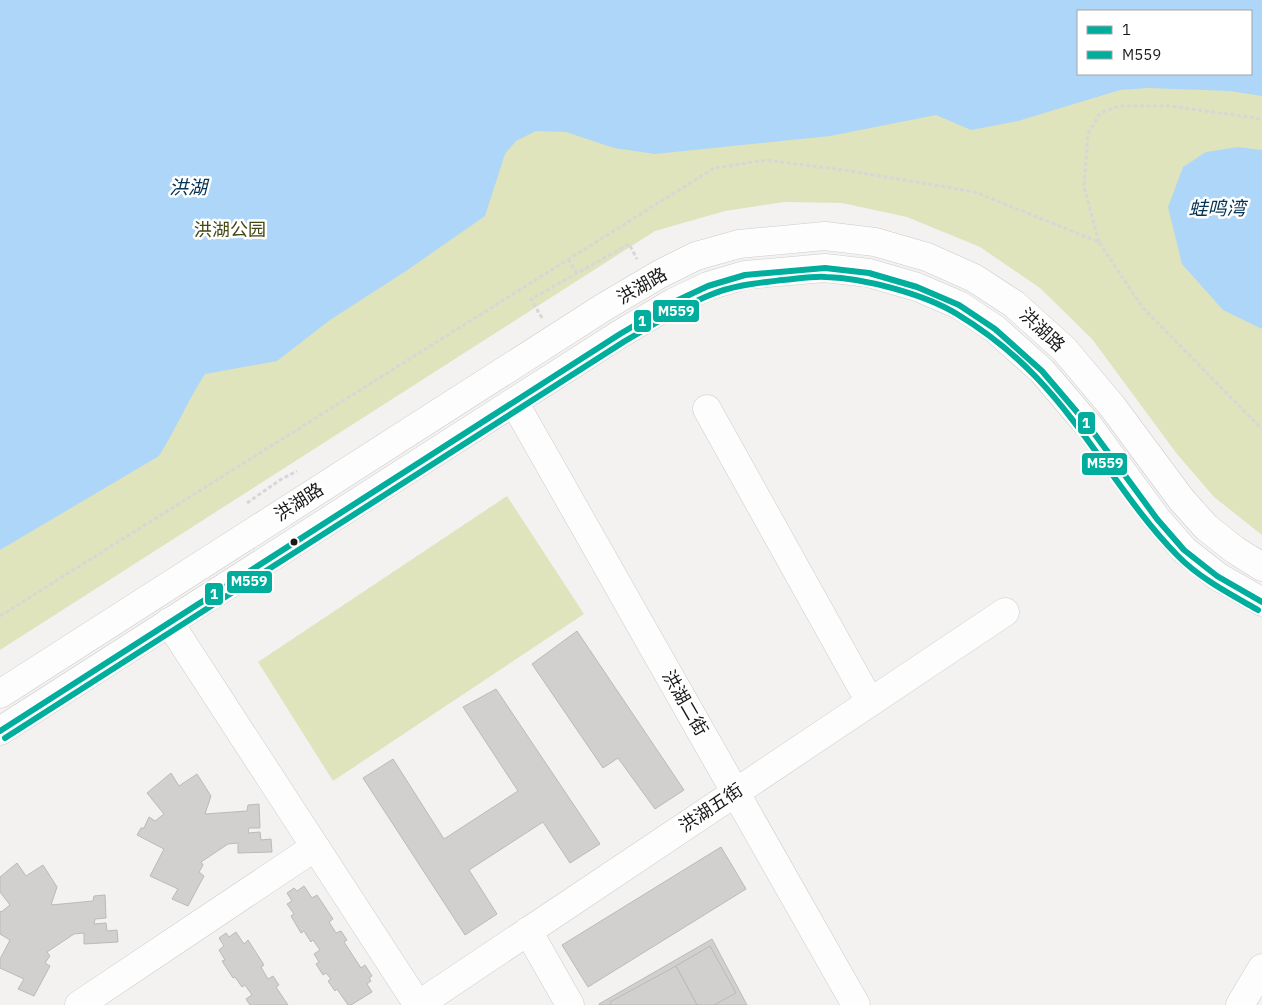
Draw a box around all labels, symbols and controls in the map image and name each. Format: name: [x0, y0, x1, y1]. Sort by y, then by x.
legend: [1077, 10, 1252, 75]
text: 1: [1122, 20, 1131, 39]
text: M559: [1122, 45, 1161, 64]
water label: 洪湖: [169, 175, 210, 199]
water label: 蛙鸣湾: [1188, 196, 1248, 220]
park label: 洪湖公园: [194, 218, 266, 241]
street label: 洪湖路: [613, 262, 671, 309]
line badge: M559: [652, 299, 700, 323]
text: M559: [658, 302, 694, 320]
street label: 洪湖路: [1015, 303, 1070, 356]
line badge: 1: [633, 309, 652, 333]
text: 1: [638, 312, 647, 330]
line badge: 1: [1077, 411, 1096, 435]
text: 1: [1082, 414, 1091, 432]
line badge: M559: [1081, 452, 1128, 476]
text: M559: [1087, 454, 1123, 472]
street label: 洪湖路: [270, 477, 328, 526]
unlabelled marker: [289, 537, 299, 547]
line badge: M559: [226, 570, 273, 594]
text: M559: [231, 572, 267, 590]
line badge: 1: [204, 582, 224, 606]
text: 1: [210, 585, 219, 603]
street label: 洪湖二街: [657, 666, 713, 740]
street label: 洪湖五街: [674, 778, 747, 837]

